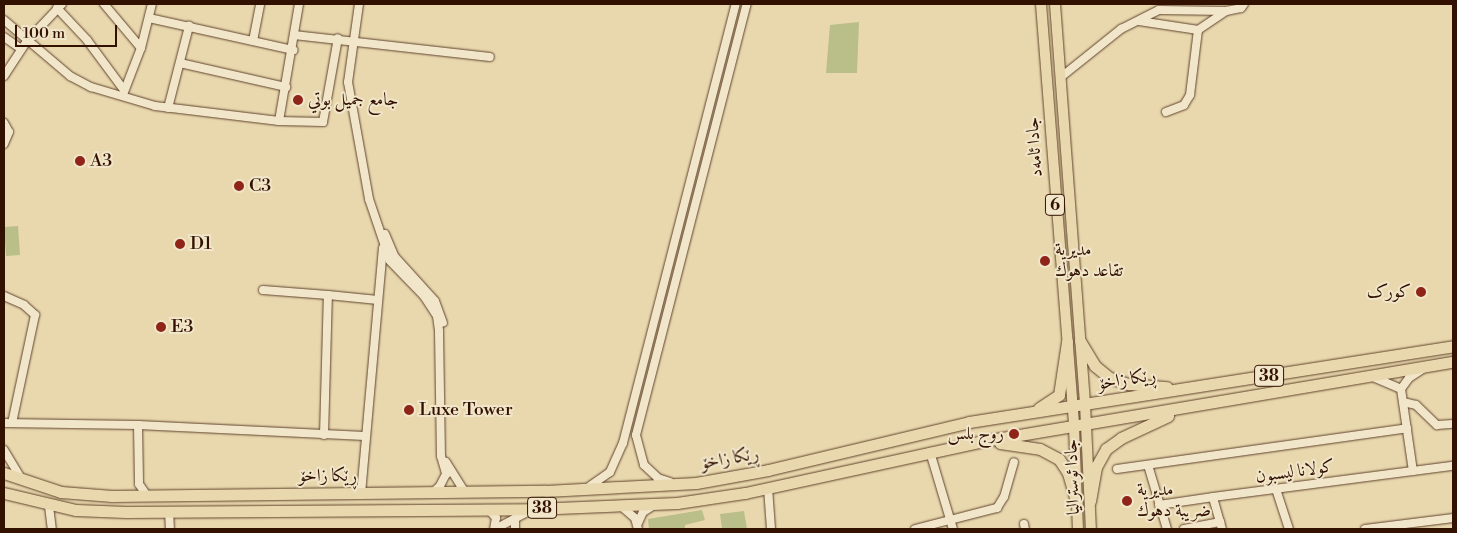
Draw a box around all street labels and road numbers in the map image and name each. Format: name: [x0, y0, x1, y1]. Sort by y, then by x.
street label: جادا ئامەد: [1022, 116, 1048, 178]
road number: 6: [1044, 192, 1066, 218]
road number: 38: [1254, 362, 1284, 390]
street label: ڕێکا زاخۆ: [1096, 365, 1158, 395]
street label: جادا ئوسترالیا: [1061, 439, 1085, 515]
street label: ڕێکا زاخۆ: [699, 443, 761, 475]
street label: كولانا ليسبون: [1254, 456, 1336, 488]
street label: ڕێکا زاخۆ: [299, 465, 357, 487]
road number: 38: [527, 494, 557, 522]

